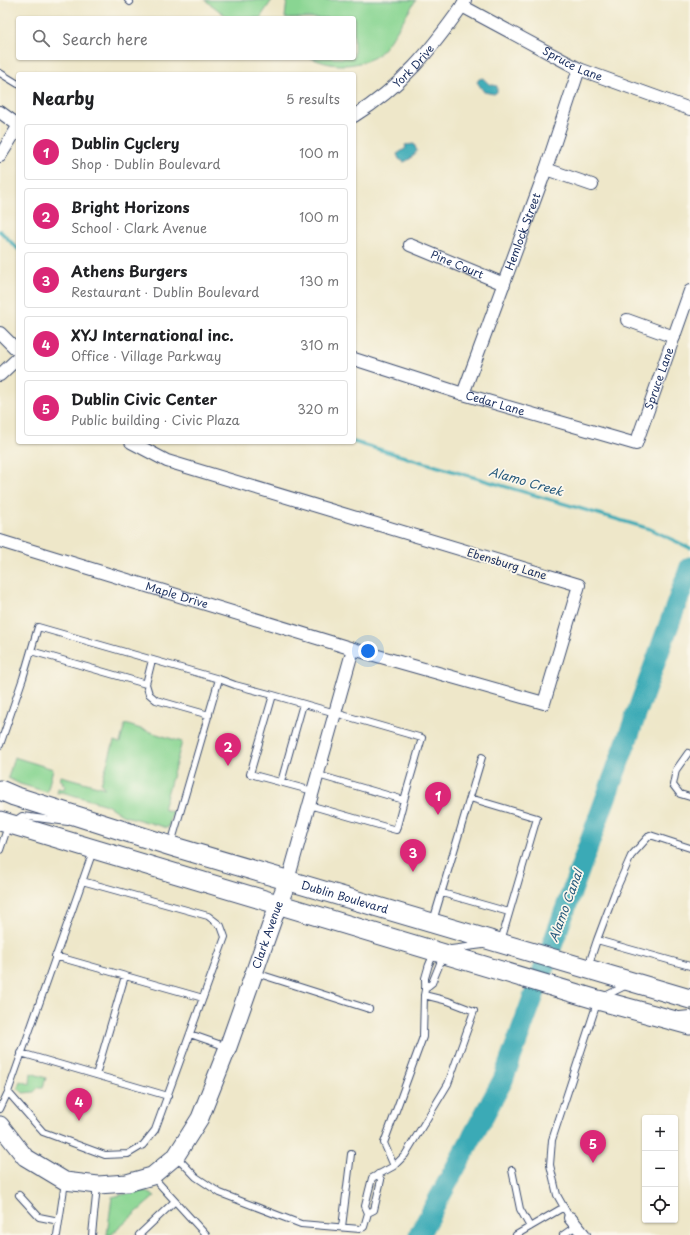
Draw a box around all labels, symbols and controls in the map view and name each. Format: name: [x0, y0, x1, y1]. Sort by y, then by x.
search box: [16, 16, 356, 60]
icon: search: [30, 27, 52, 49]
text: Search here: [62, 27, 148, 50]
street label: York Drive: [389, 40, 438, 91]
street label: Spruce Lane: [540, 42, 605, 85]
text: Nearby: [32, 85, 94, 111]
text: 5 results: [286, 89, 340, 108]
text: Dublin Cyclery: [71, 131, 180, 154]
text: 1: [43, 143, 49, 162]
text: 100 m: [299, 143, 339, 162]
text: Shop · Dublin Boulevard: [71, 154, 220, 173]
street label: Hemlock Street: [500, 190, 545, 273]
text: Bright Horizons: [71, 195, 190, 218]
text: 2: [41, 207, 51, 226]
text: 100 m: [299, 207, 339, 226]
text: School · Clark Avenue: [71, 218, 207, 237]
street label: Pine Court: [428, 246, 487, 283]
text: Athens Burgers: [71, 259, 187, 282]
text: 3: [42, 271, 50, 290]
text: 130 m: [300, 271, 339, 290]
text: Restaurant · Dublin Boulevard: [71, 282, 259, 301]
text: XYJ International inc.: [71, 323, 234, 346]
text: 4: [42, 335, 50, 354]
text: 310 m: [300, 335, 339, 354]
street label: Spruce Lane: [640, 345, 678, 412]
text: Office · Village Parkway: [71, 346, 221, 365]
street label: Cedar Lane: [464, 386, 527, 419]
text: Dublin Civic Center: [71, 387, 217, 410]
text: 5: [42, 399, 50, 418]
text: 320 m: [297, 399, 339, 418]
text: Public building · Civic Plaza: [71, 410, 240, 429]
water label: Alamo Creek: [487, 462, 566, 500]
street label: Ebensburg Lane: [465, 543, 549, 584]
street label: Maple Drive: [144, 577, 211, 612]
your location: [358, 641, 378, 661]
pin: 2: [215, 733, 241, 766]
pin: 1: [425, 782, 451, 815]
pin: 3: [400, 839, 426, 872]
water label: Alamo Canal: [544, 865, 587, 944]
street label: Dublin Boulevard: [299, 876, 391, 918]
street label: Clark Avenue: [247, 898, 287, 971]
pin: 4: [66, 1088, 92, 1121]
map controls: [642, 1115, 678, 1223]
button: +: [642, 1115, 678, 1151]
pin: 5: [580, 1130, 606, 1163]
button: −: [642, 1151, 678, 1187]
button: locate: [642, 1187, 678, 1223]

